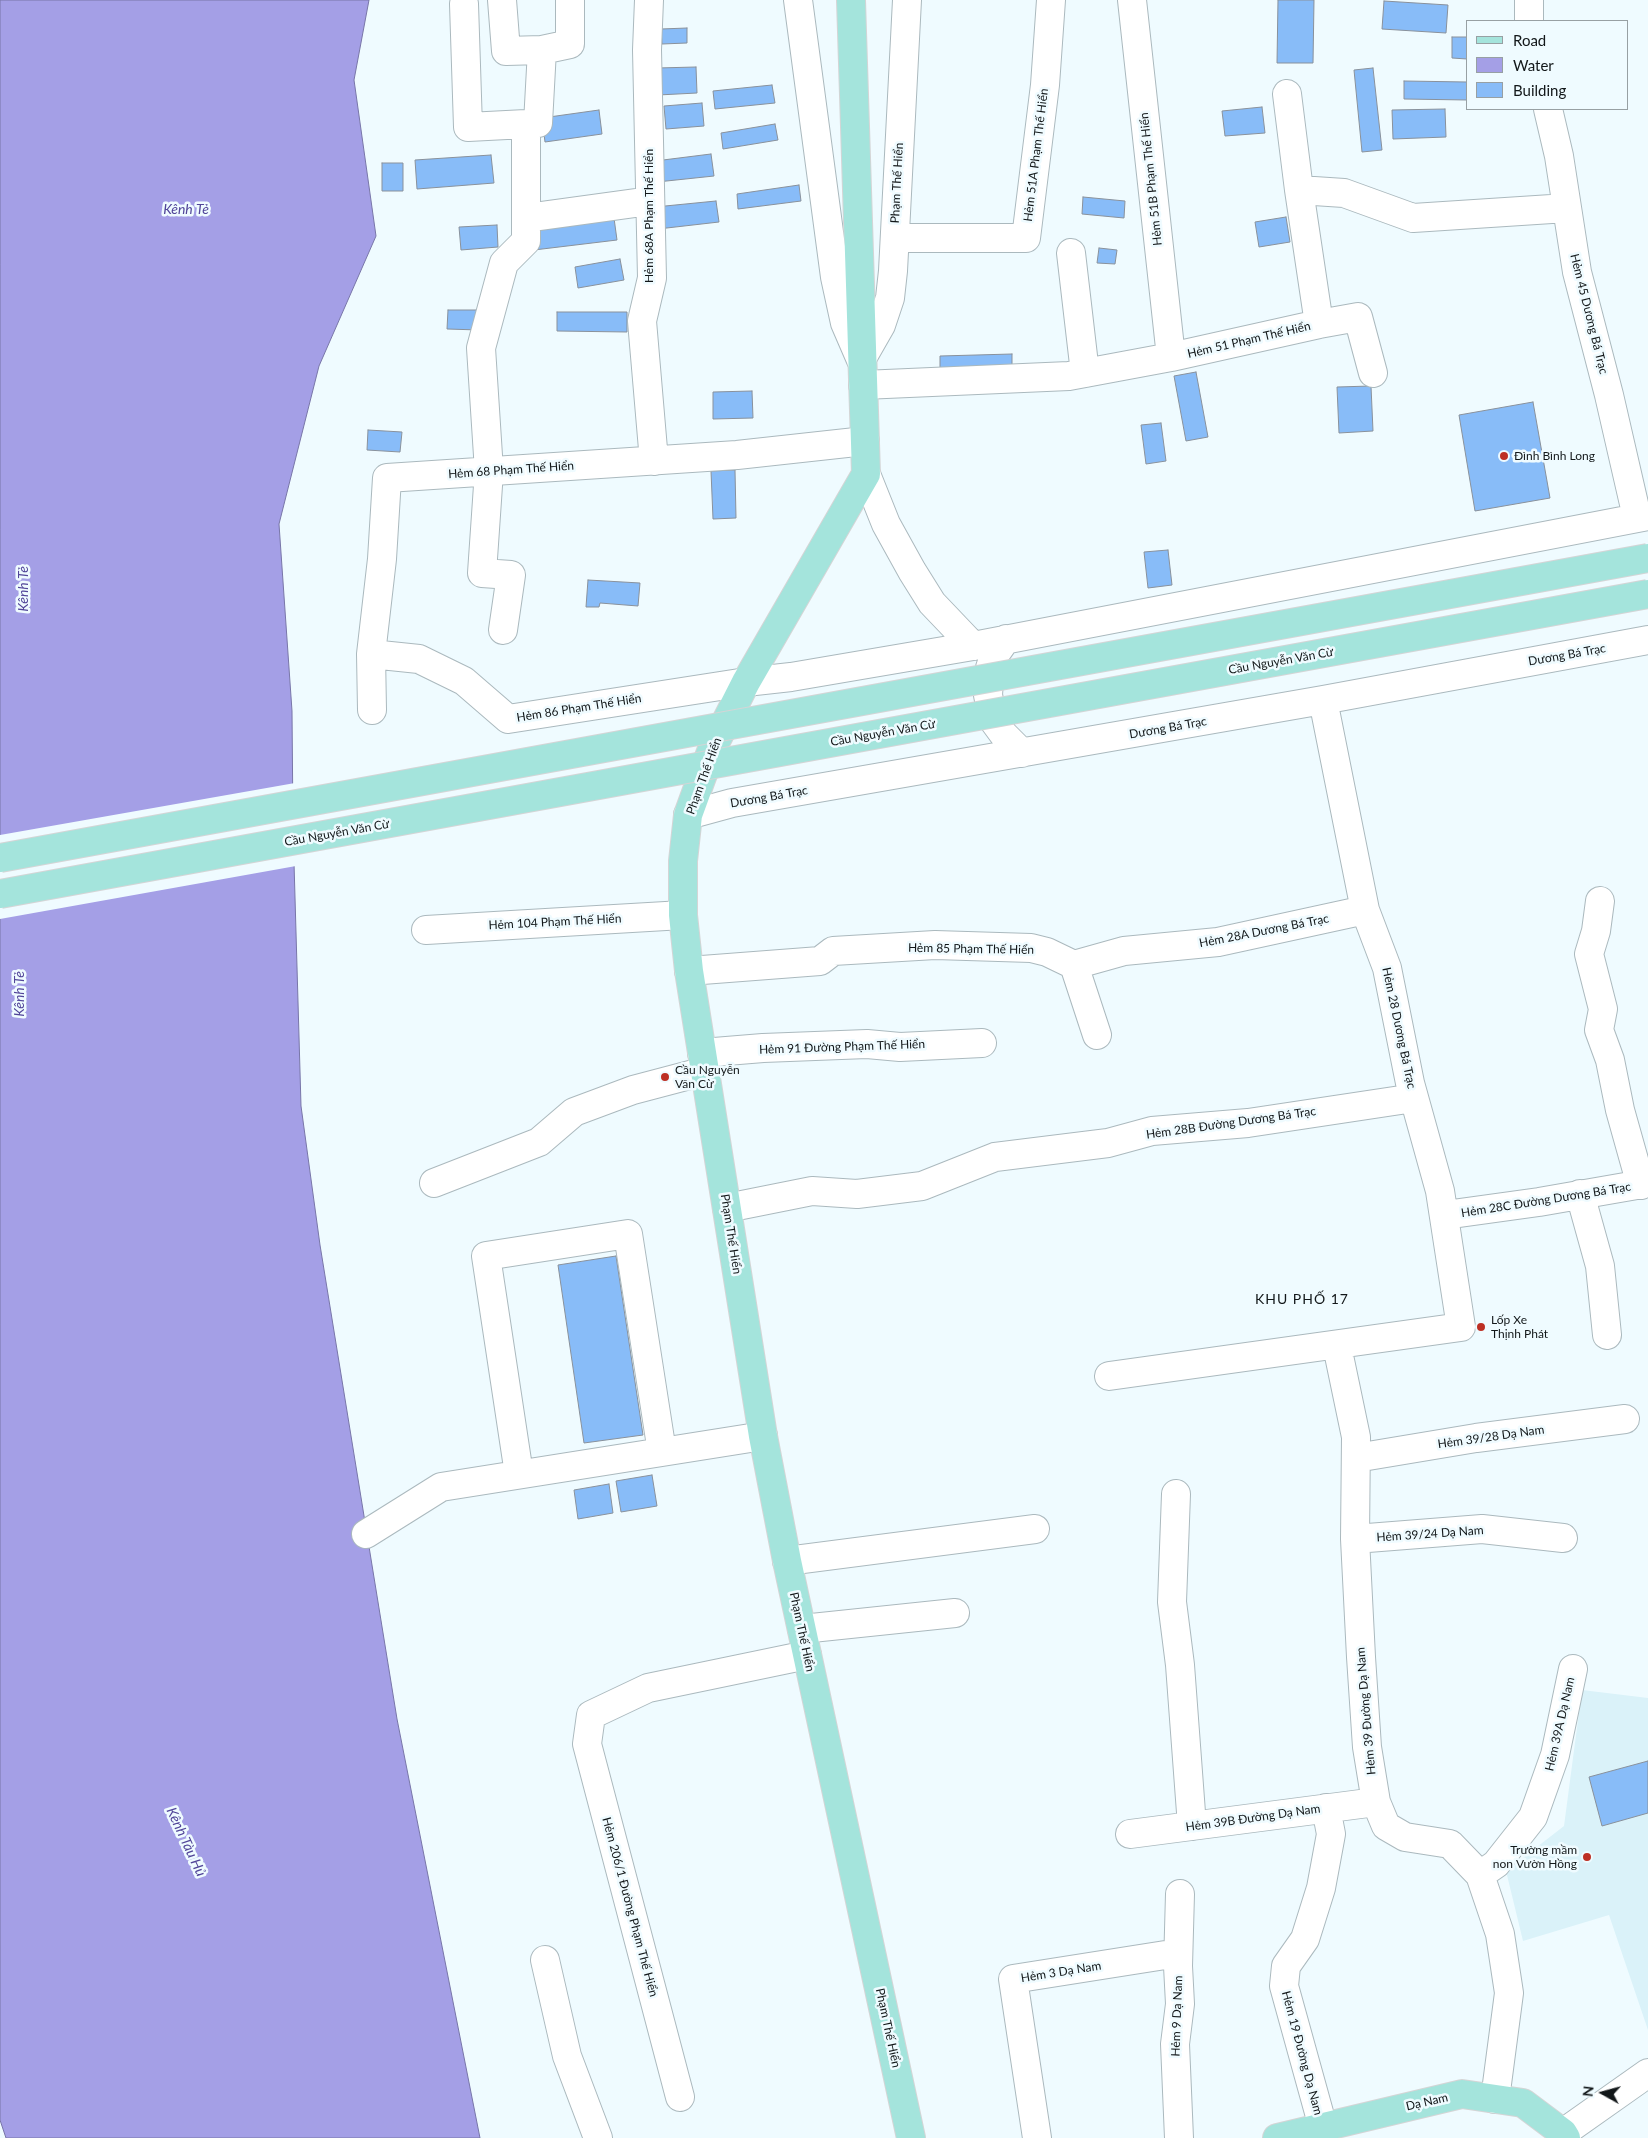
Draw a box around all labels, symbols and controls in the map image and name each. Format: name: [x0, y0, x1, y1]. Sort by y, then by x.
legend: [1466, 20, 1628, 110]
text: Road: [1513, 31, 1546, 49]
text: Water: [1513, 56, 1554, 74]
text: Building: [1513, 81, 1566, 99]
street label: Hẻm 51A Phạm Thế Hiển: [1021, 88, 1051, 222]
street label: Hẻm 51B Phạm Thế Hiển: [1137, 112, 1165, 246]
street label: Phạm Thế Hiển: [888, 142, 906, 224]
street label: Hẻm 68A Phạm Thế Hiển: [642, 149, 656, 283]
water label: Kênh Tẻ: [163, 201, 209, 217]
street label: Hẻm 45 Dương Bá Trạc: [1567, 252, 1611, 376]
street label: Hẻm 51 Phạm Thế Hiển: [1186, 319, 1312, 361]
place label: Đình Bình Long: [1514, 449, 1595, 463]
marker: Đình Bình Long: [1498, 450, 1510, 462]
street label: Hẻm 68 Phạm Thế Hiển: [448, 458, 574, 482]
water label: Kênh Tẻ: [15, 566, 31, 612]
street label: Dương Bá Trạc: [1527, 641, 1607, 669]
street label: Cầu Nguyễn Văn Cừ: [1227, 645, 1335, 677]
street label: Hẻm 86 Phạm Thế Hiển: [516, 691, 642, 725]
street label: Dương Bá Trạc: [1128, 714, 1208, 742]
street label: Cầu Nguyễn Văn Cừ: [829, 717, 937, 749]
street label: Phạm Thế Hiển: [683, 736, 725, 816]
street label: Dương Bá Trạc: [729, 783, 809, 811]
street label: Cầu Nguyễn Văn Cừ: [283, 817, 391, 849]
street label: Hẻm 104 Phạm Thế Hiển: [488, 911, 622, 933]
street label: Hẻm 28A Dương Bá Trạc: [1198, 911, 1330, 951]
street label: Hẻm 85 Phạm Thế Hiển: [908, 941, 1034, 957]
street label: Hẻm 28 Dương Bá Trạc: [1379, 966, 1419, 1090]
water label: Kênh Tẻ: [11, 971, 27, 1017]
street label: Hẻm 91 Đường Phạm Thế Hiển: [759, 1037, 925, 1057]
place label: Cầu Nguyễn Văn Cừ: [675, 1063, 740, 1091]
marker: Cầu Nguyễn Văn Cừ: [659, 1071, 671, 1083]
street label: Hẻm 28B Đường Dương Bá Trạc: [1145, 1104, 1317, 1142]
street label: Hẻm 28C Đường Dương Bá Trạc: [1460, 1179, 1632, 1221]
street label: Phạm Thế Hiển: [718, 1193, 744, 1275]
district label: KHU PHỐ 17: [1254, 1291, 1350, 1307]
place label: Lốp Xe Thịnh Phát: [1491, 1313, 1548, 1341]
marker: Lốp Xe Thịnh Phát: [1475, 1321, 1487, 1333]
street label: Hẻm 39/28 Dạ Nam: [1437, 1422, 1545, 1452]
street label: Hẻm 39/24 Dạ Nam: [1376, 1523, 1484, 1545]
street label: Phạm Thế Hiển: [787, 1591, 817, 1673]
street label: Hẻm 39 Đường Dạ Nam: [1353, 1647, 1379, 1775]
street label: Hẻm 39A Dạ Nam: [1542, 1676, 1578, 1772]
street label: Hẻm 39B Đường Dạ Nam: [1185, 1801, 1321, 1835]
water label: Kênh Tàu Hủ: [163, 1805, 209, 1879]
street label: Hẻm 206/1 Đường Phạm Thế Hiển: [599, 1816, 661, 1998]
place label: Trường mầm non Vườn Hồng: [1493, 1843, 1577, 1871]
marker: Trường mầm non Vườn Hồng: [1581, 1851, 1593, 1863]
street label: Hẻm 3 Dạ Nam: [1020, 1959, 1102, 1985]
street label: Hẻm 9 Dạ Nam: [1168, 1975, 1186, 2057]
street label: Phạm Thế Hiển: [873, 1987, 903, 2069]
street label: Hẻm 19 Đường Dạ Nam: [1278, 1989, 1326, 2117]
north arrow: [1578, 2068, 1628, 2118]
text: N: [1579, 2085, 1597, 2098]
street label: Dạ Nam: [1405, 2090, 1449, 2114]

